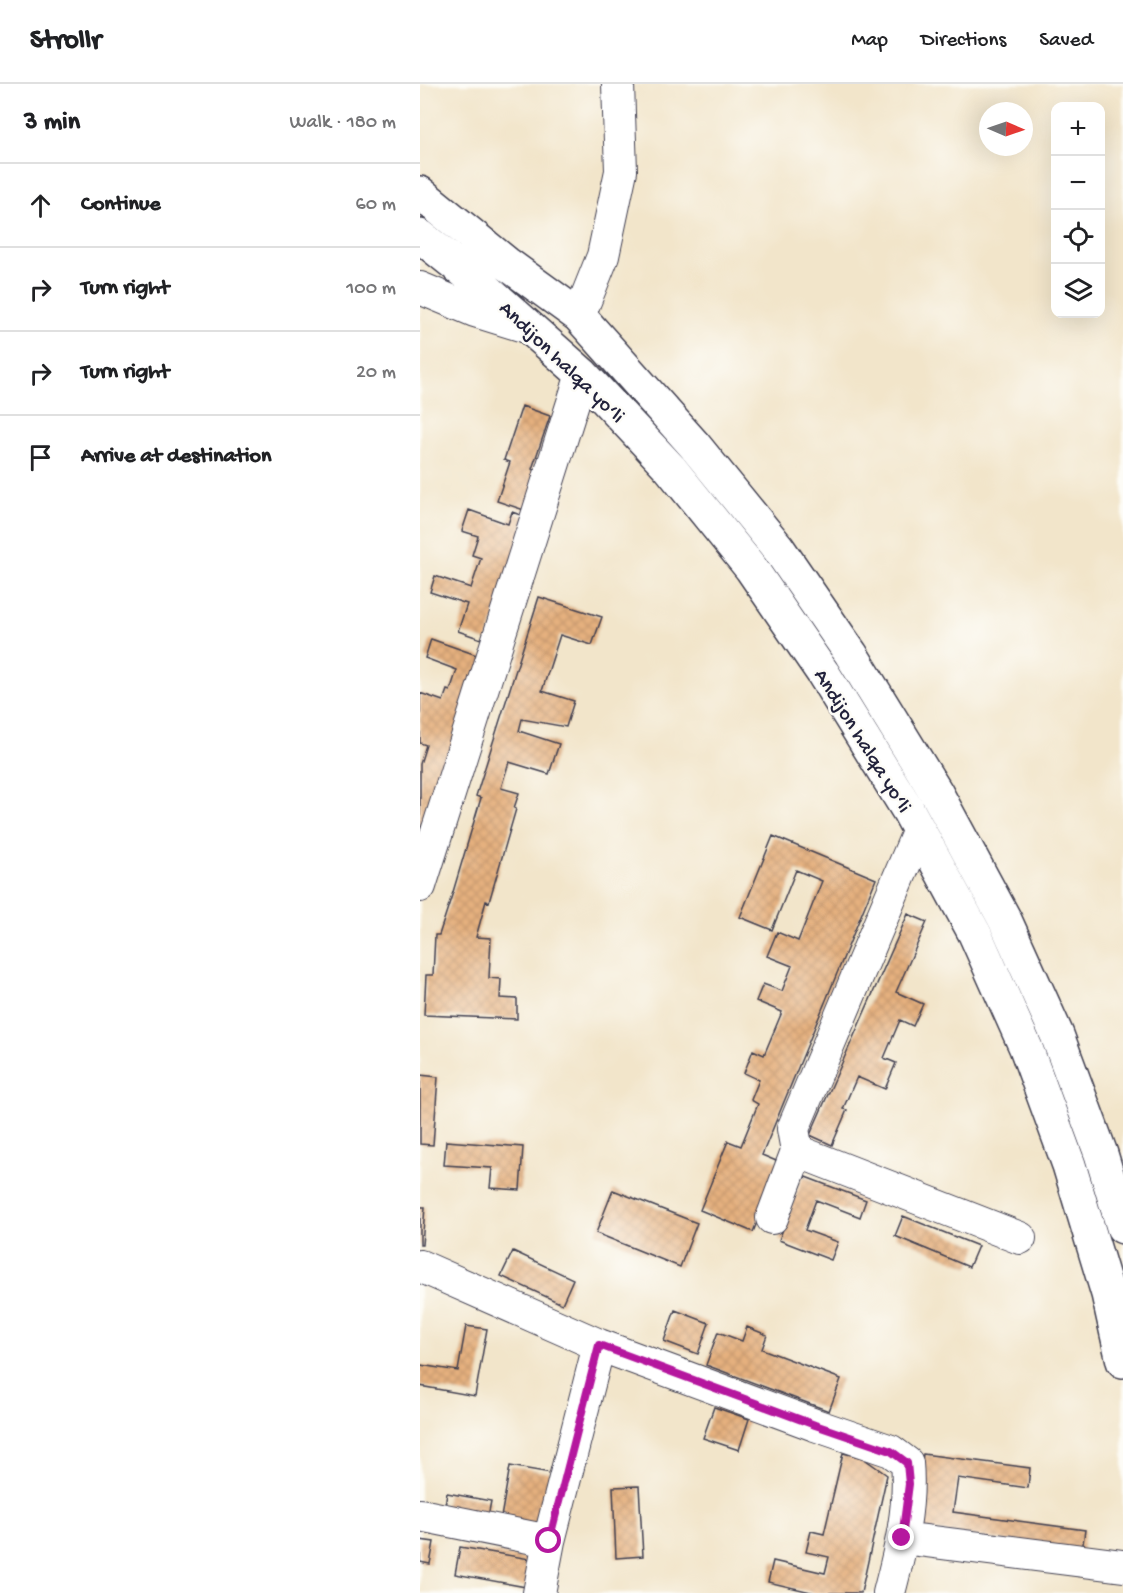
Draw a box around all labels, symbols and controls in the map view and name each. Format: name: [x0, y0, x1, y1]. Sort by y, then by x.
text: Strollr: [30, 25, 101, 58]
text: Map: [851, 29, 888, 54]
text: Directions: [921, 29, 1006, 54]
text: Saved: [1039, 29, 1093, 54]
north arrow: [979, 102, 1033, 156]
map controls: [1051, 102, 1105, 318]
button: +: [1051, 102, 1105, 156]
text: 3 min: [24, 108, 80, 139]
text: Walk · 180 m: [289, 112, 396, 135]
button: −: [1051, 156, 1105, 210]
icon: ahead: [24, 189, 57, 222]
text: Continue: [81, 192, 161, 218]
text: 60 m: [356, 194, 396, 217]
button: locate: [1051, 210, 1105, 264]
button: layers: [1051, 264, 1105, 318]
icon: right: [24, 273, 57, 306]
text: Turn right: [81, 276, 169, 302]
text: 100 m: [346, 278, 396, 301]
street label: Andijon halqa yo‘li: [493, 297, 629, 430]
icon: right: [24, 357, 57, 390]
text: Turn right: [81, 360, 169, 386]
text: 20 m: [356, 362, 396, 385]
icon: arrive: [24, 441, 57, 474]
text: Arrive at destination: [81, 444, 271, 470]
street label: Andijon halqa yo‘li: [807, 665, 915, 818]
route end: [888, 1524, 914, 1550]
route start: [535, 1527, 561, 1553]

